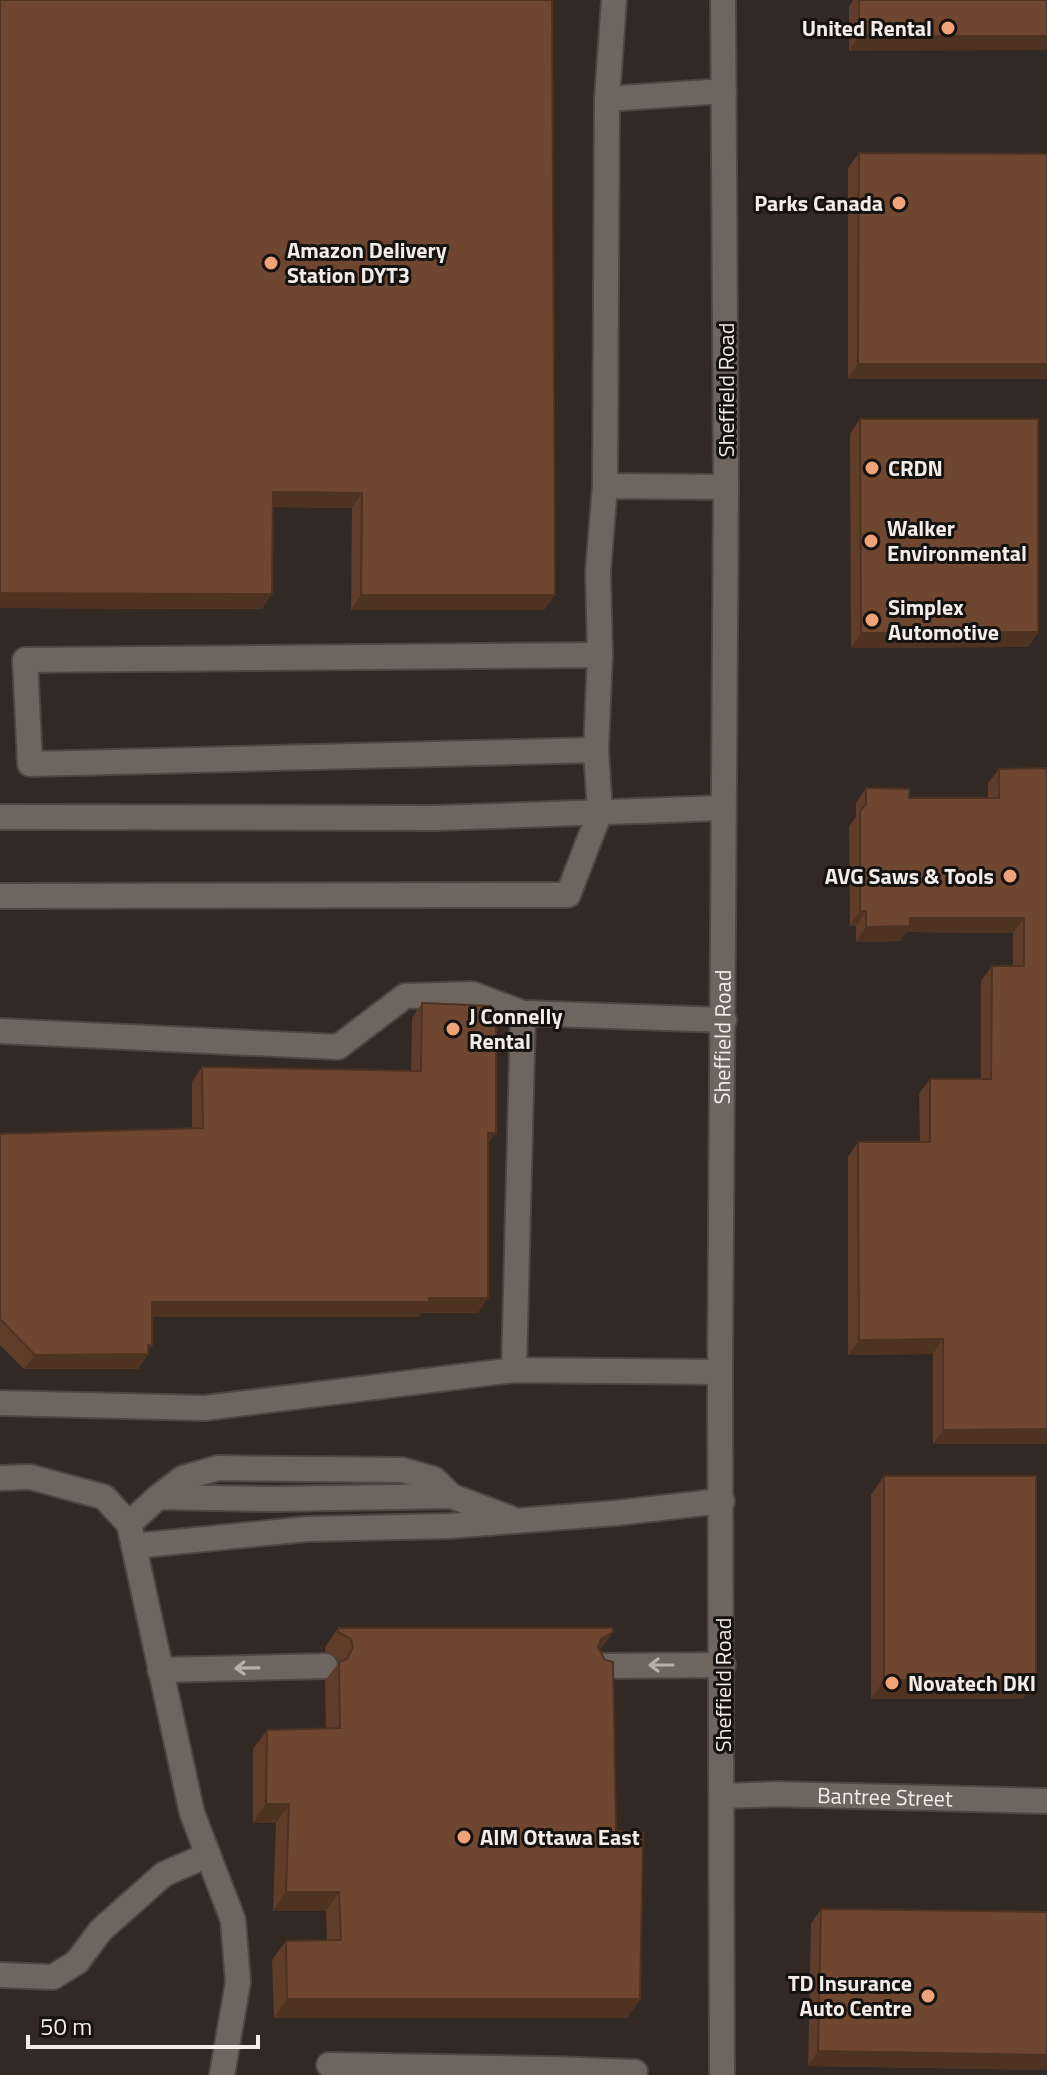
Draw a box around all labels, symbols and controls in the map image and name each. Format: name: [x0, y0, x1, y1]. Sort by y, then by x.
place label: United Rental: [802, 11, 932, 45]
marker: United Rental: [939, 19, 957, 37]
place label: Parks Canada: [754, 186, 883, 220]
marker: Parks Canada: [890, 194, 908, 212]
place label: Amazon Delivery Station DYT3: [287, 233, 447, 292]
marker: Amazon Delivery Station DYT3: [262, 254, 280, 272]
street label: Sheffield Road: [709, 323, 743, 457]
place label: CRDN: [888, 451, 943, 485]
marker: CRDN: [863, 459, 881, 477]
place label: Walker Environmental: [887, 511, 1027, 570]
marker: Walker Environmental: [862, 532, 880, 550]
place label: Simplex Automotive: [888, 590, 999, 649]
marker: Simplex Automotive: [863, 611, 881, 629]
place label: AVG Saws & Tools: [825, 859, 994, 893]
marker: AVG Saws & Tools: [1001, 867, 1019, 885]
street label: Sheffield Road: [705, 970, 740, 1104]
place label: J Connelly Rental: [469, 999, 562, 1058]
marker: J Connelly Rental: [444, 1020, 462, 1038]
street label: Sheffield Road: [706, 1618, 740, 1752]
one-way arrow: [648, 1657, 675, 1673]
one-way arrow: [234, 1660, 261, 1675]
place label: Novatech DKI: [908, 1666, 1036, 1700]
marker: Novatech DKI: [883, 1674, 901, 1692]
street label: Bantree Street: [817, 1778, 953, 1816]
place label: AIM Ottawa East: [480, 1820, 640, 1854]
marker: AIM Ottawa East: [455, 1828, 473, 1846]
place label: TD Insurance Auto Centre: [788, 1966, 912, 2025]
marker: TD Insurance Auto Centre: [919, 1987, 937, 2005]
scale bar: [28, 1999, 258, 2049]
text: 50 m: [40, 2008, 92, 2044]

